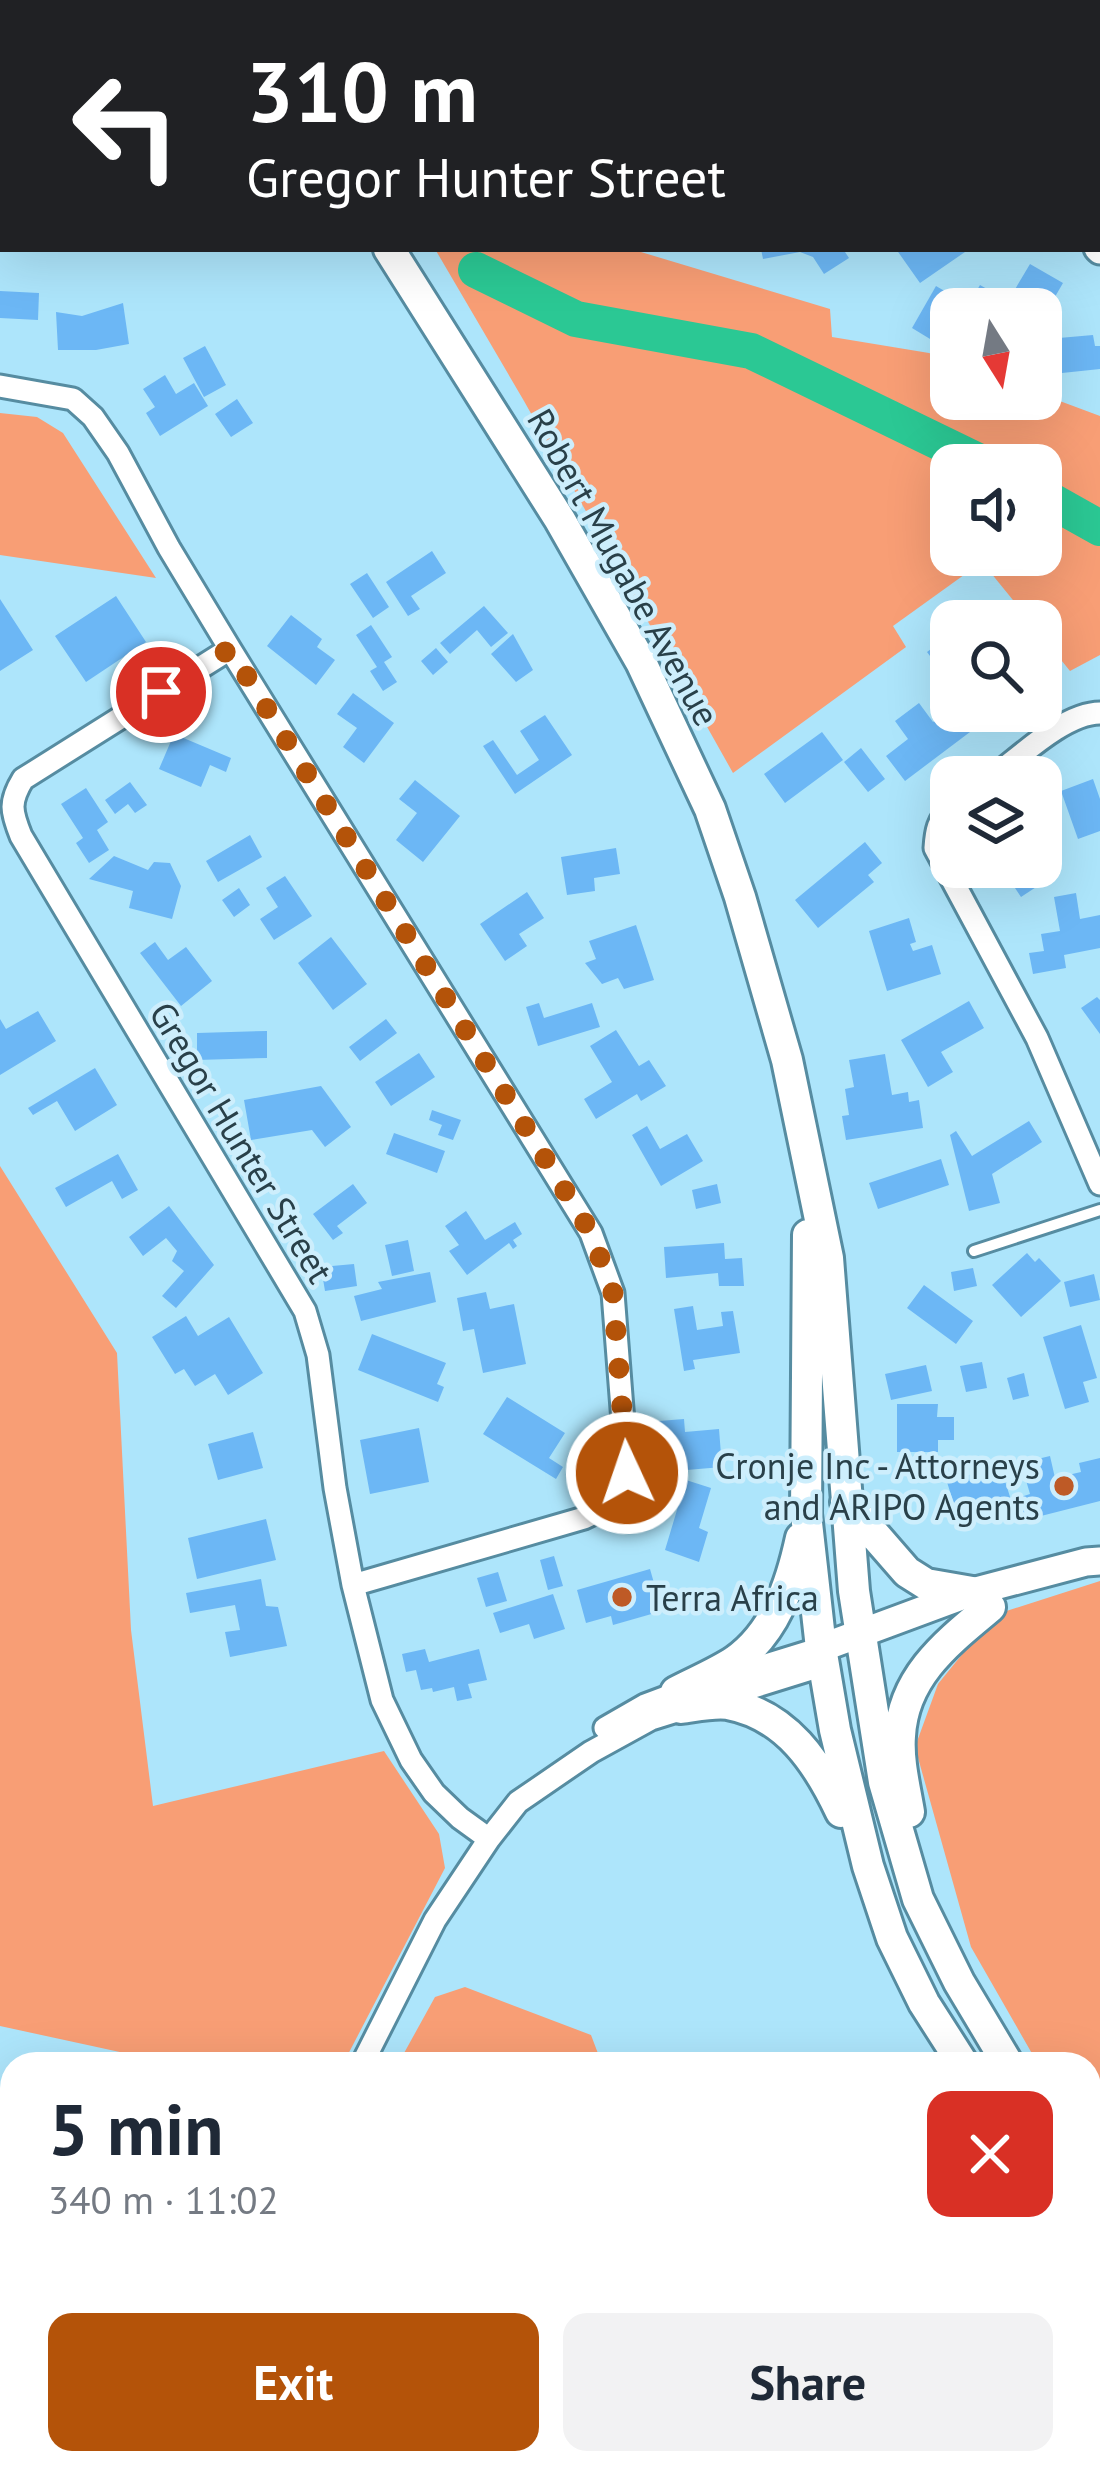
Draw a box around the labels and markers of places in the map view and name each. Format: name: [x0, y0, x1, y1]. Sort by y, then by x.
pin: [110, 641, 212, 743]
place label: Cronje Inc - Attorneys and ARIPO Agents: [715, 1442, 1040, 1530]
marker: Cronje Inc - Attorneys and ARIPO Agents: [1051, 1473, 1077, 1499]
place label: Terra Africa: [646, 1574, 819, 1621]
marker: Terra Africa: [609, 1584, 635, 1610]

